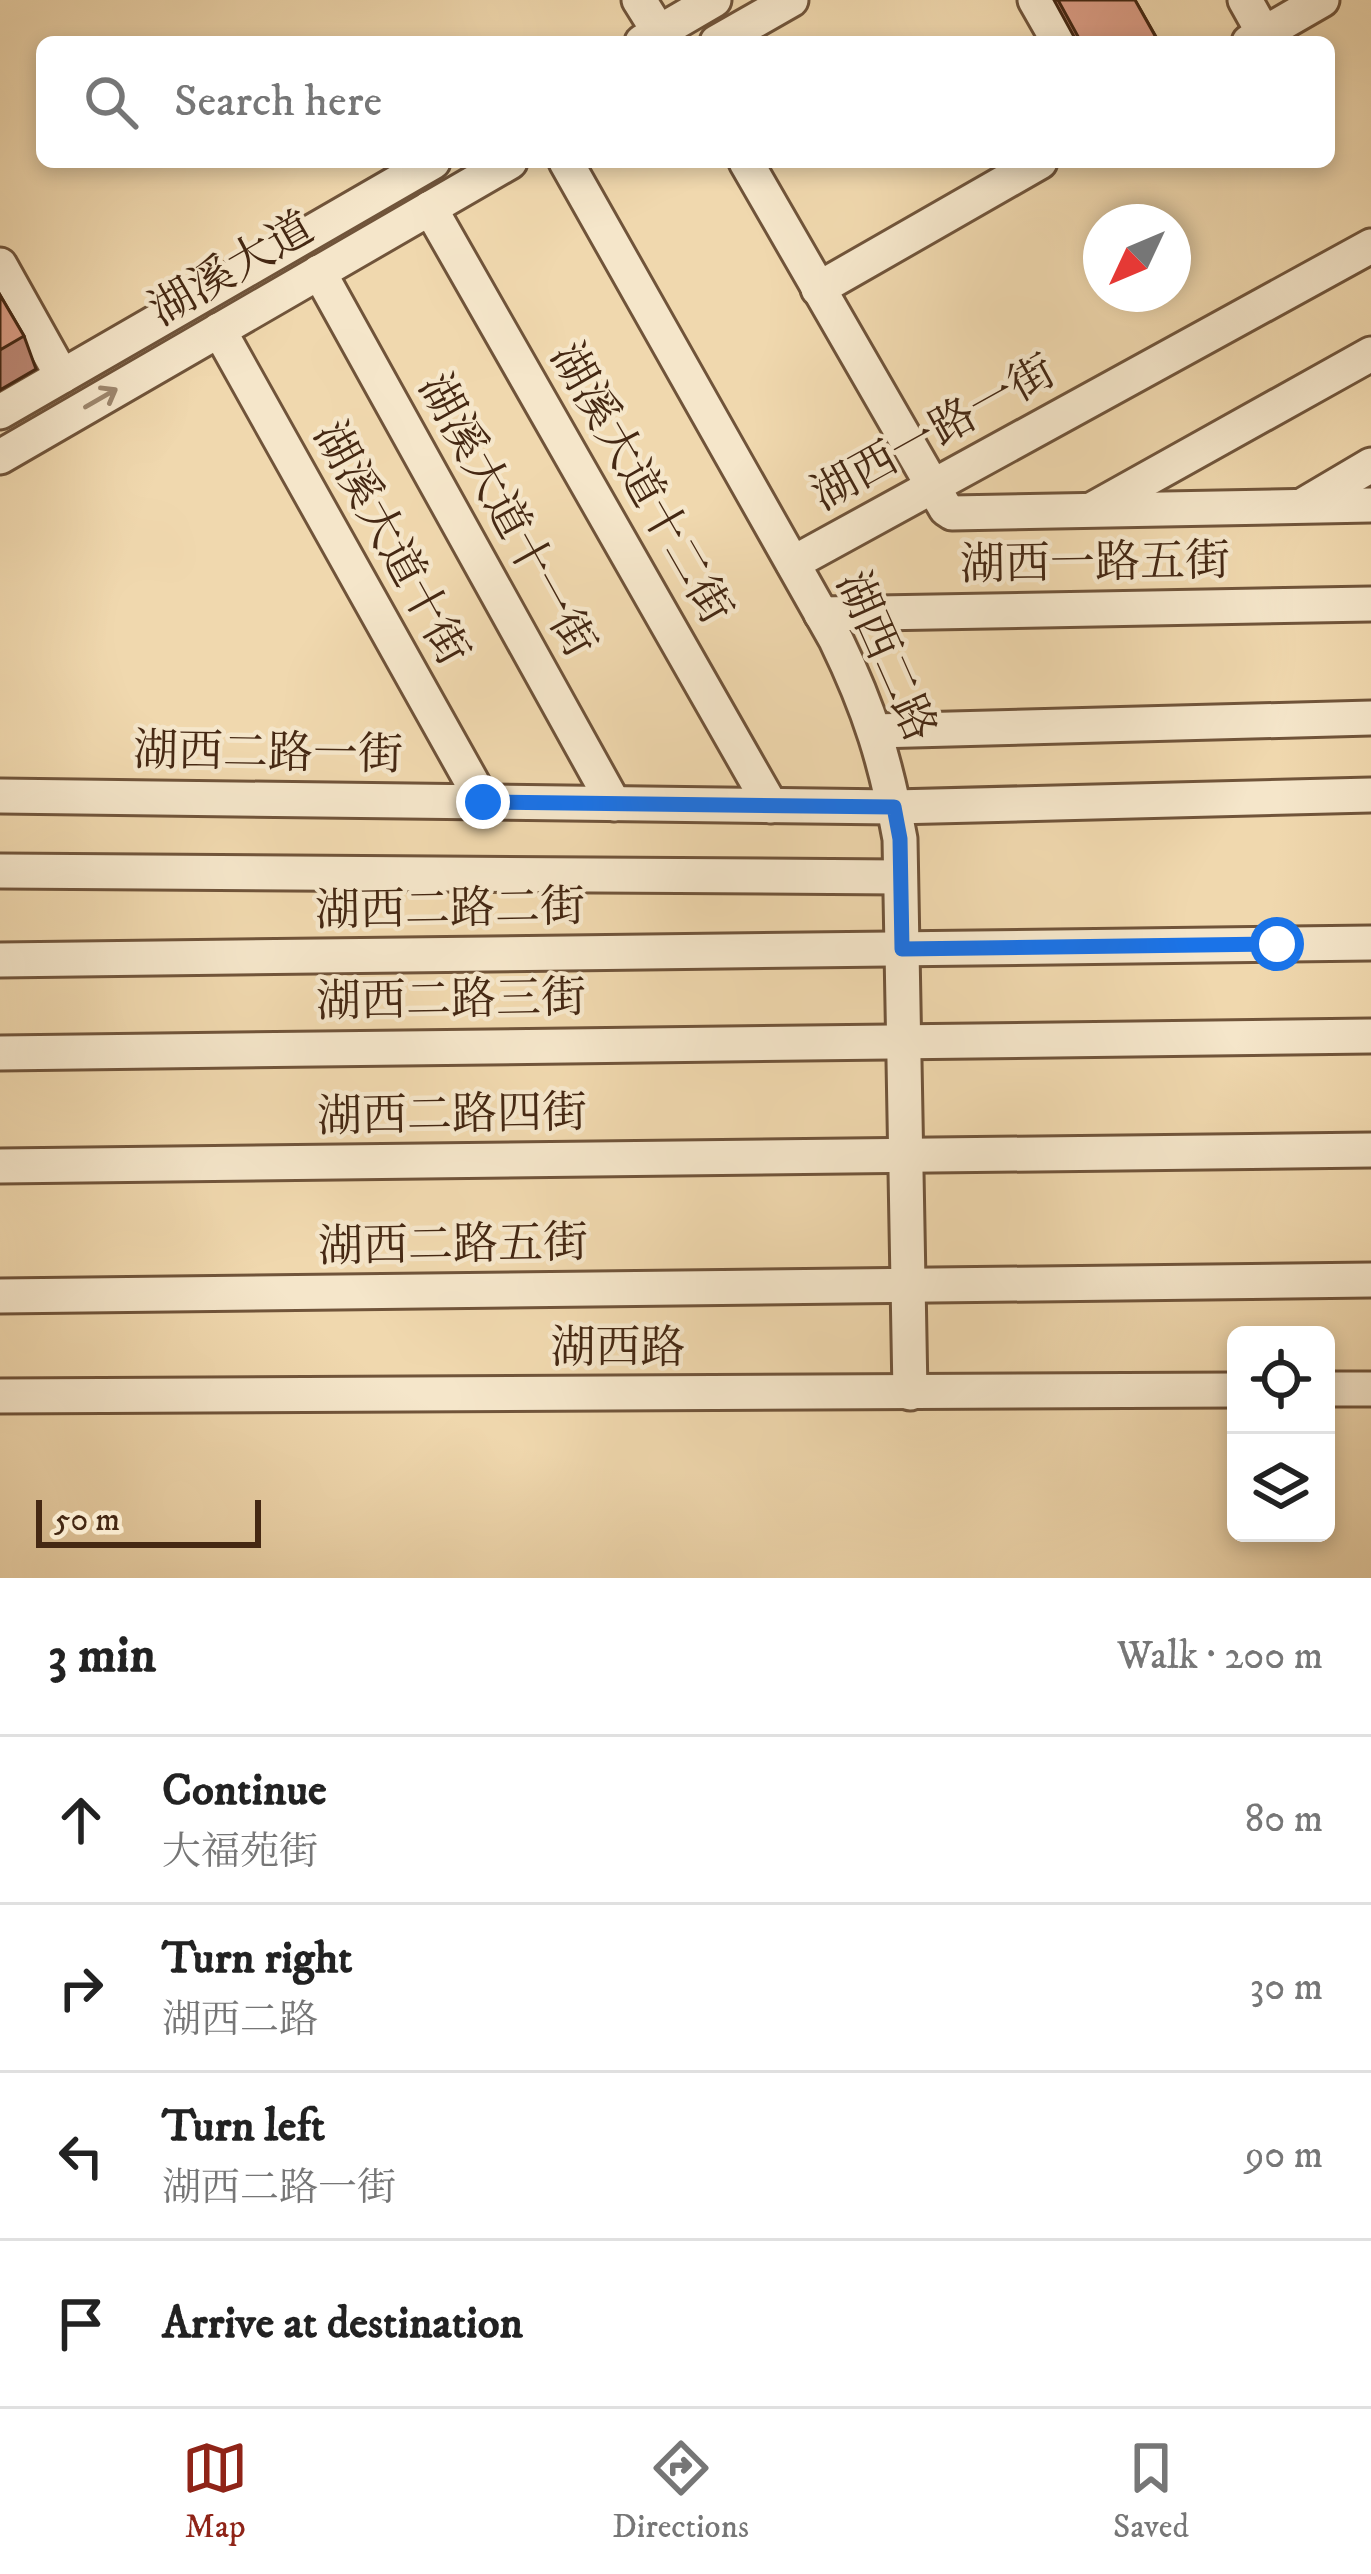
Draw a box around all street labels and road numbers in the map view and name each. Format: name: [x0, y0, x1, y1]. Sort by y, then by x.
street label: 湖溪大道: [140, 201, 324, 339]
street label: 湖溪大道十二街: [537, 334, 743, 634]
street label: 湖西一路一街: [802, 344, 1066, 524]
street label: 湖溪大道十一街: [405, 365, 607, 667]
street label: 湖溪大道十街: [300, 412, 480, 676]
street label: 湖西一路五街: [960, 534, 1230, 594]
street label: 湖西二路: [823, 563, 947, 751]
street label: 湖西二路一街: [133, 724, 403, 784]
street label: 湖西二路二街: [315, 880, 585, 940]
street label: 湖西二路三街: [316, 971, 586, 1031]
street label: 湖西二路四街: [317, 1086, 587, 1146]
street label: 湖西二路五街: [318, 1216, 588, 1276]
street label: 湖西路: [550, 1321, 686, 1377]

